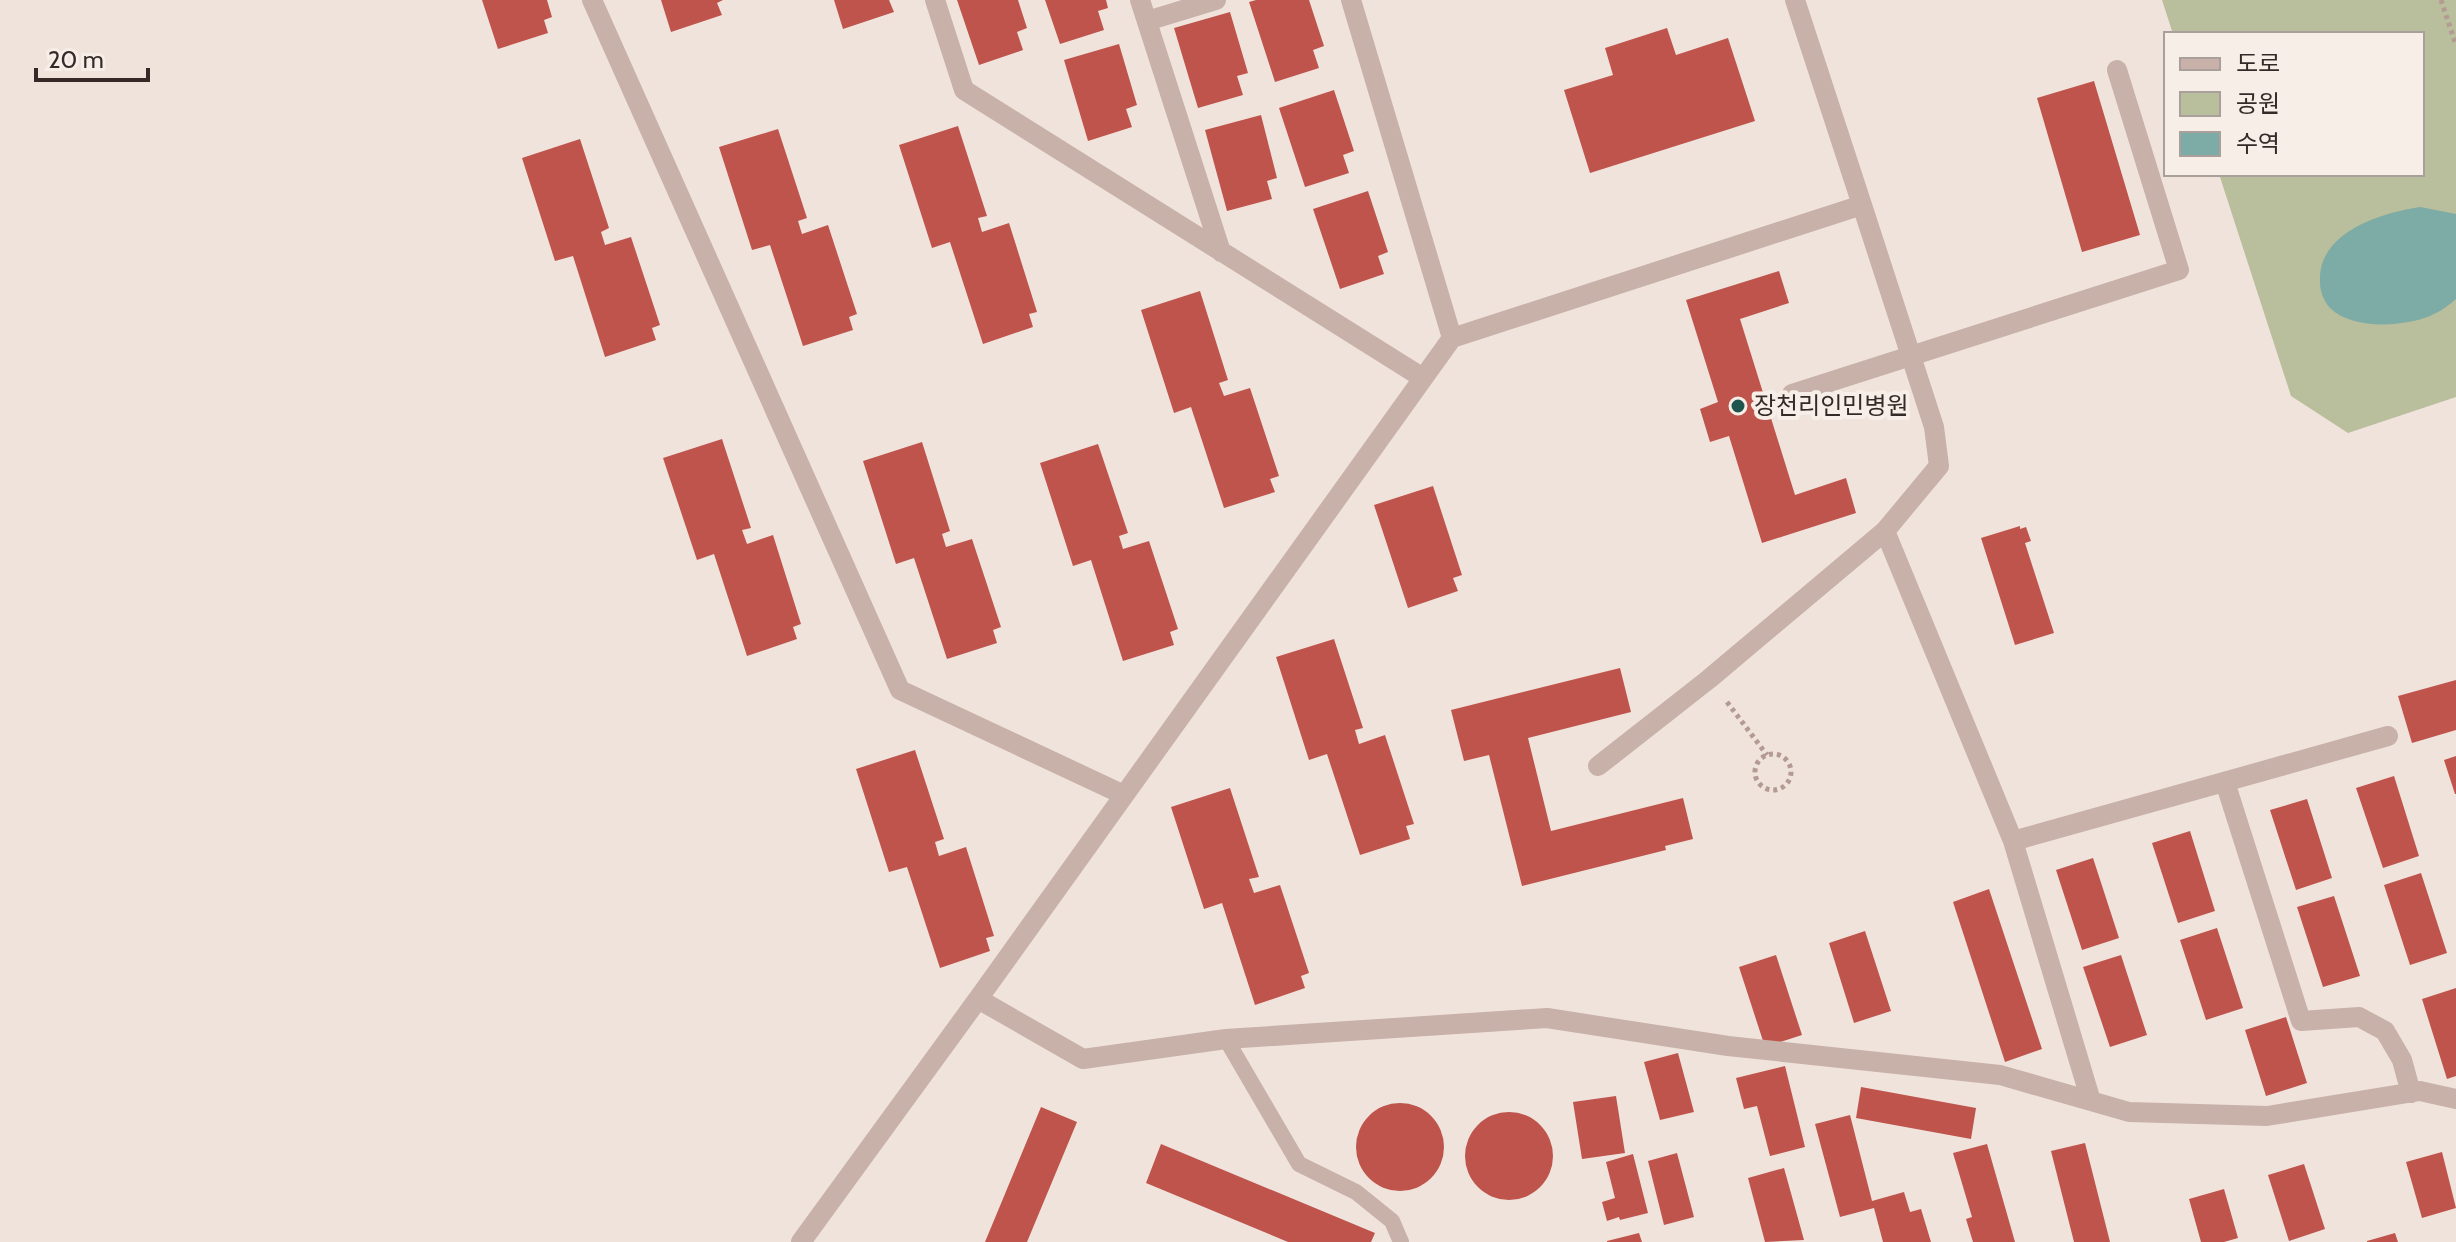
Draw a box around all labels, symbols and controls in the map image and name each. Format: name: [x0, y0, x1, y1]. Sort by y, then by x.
scale bar: [36, 32, 148, 82]
legend: [2164, 32, 2424, 176]
text: 20 m: [48, 45, 104, 74]
text: 도로: [2236, 49, 2280, 78]
text: 공원: [2236, 89, 2280, 118]
text: 수역: [2236, 129, 2280, 158]
place label: 장천리인민병원: [1754, 391, 1909, 420]
marker: 장천리인민병원: [1729, 397, 1747, 415]

